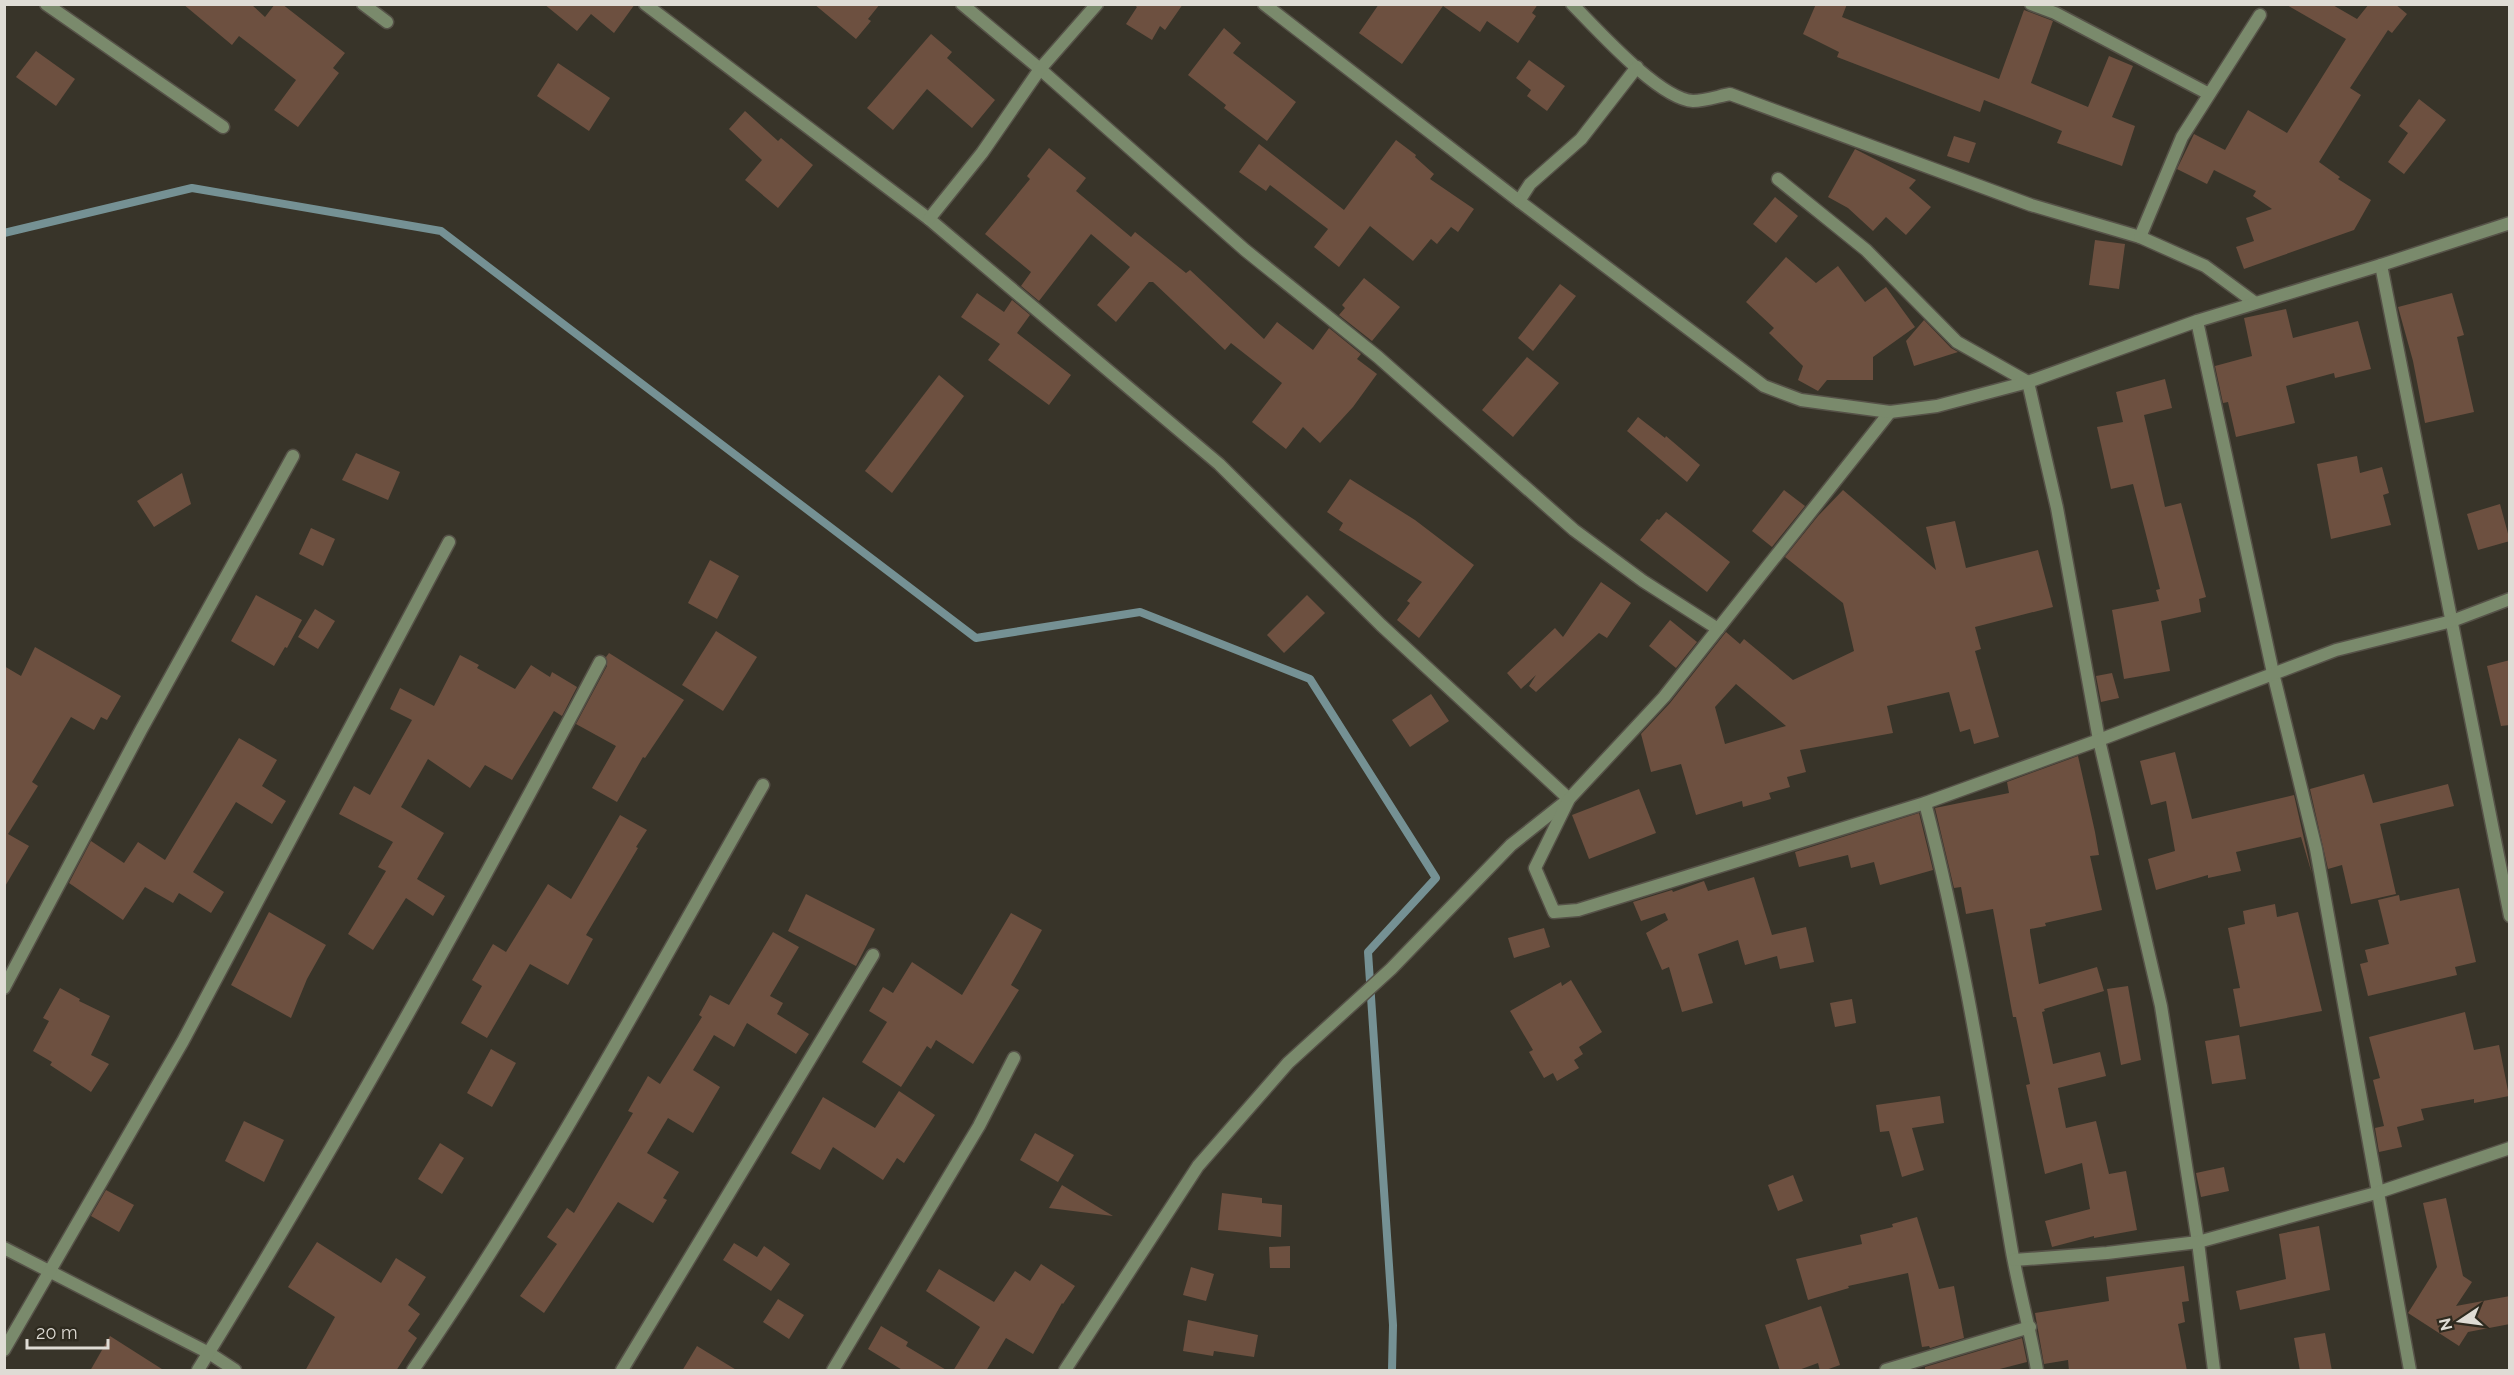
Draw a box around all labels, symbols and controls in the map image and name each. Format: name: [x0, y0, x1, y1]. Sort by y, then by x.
north arrow: [2430, 1291, 2490, 1351]
scale bar: [27, 1312, 108, 1350]
text: N: [2435, 1316, 2457, 1332]
text: 20 m: [36, 1322, 78, 1343]

